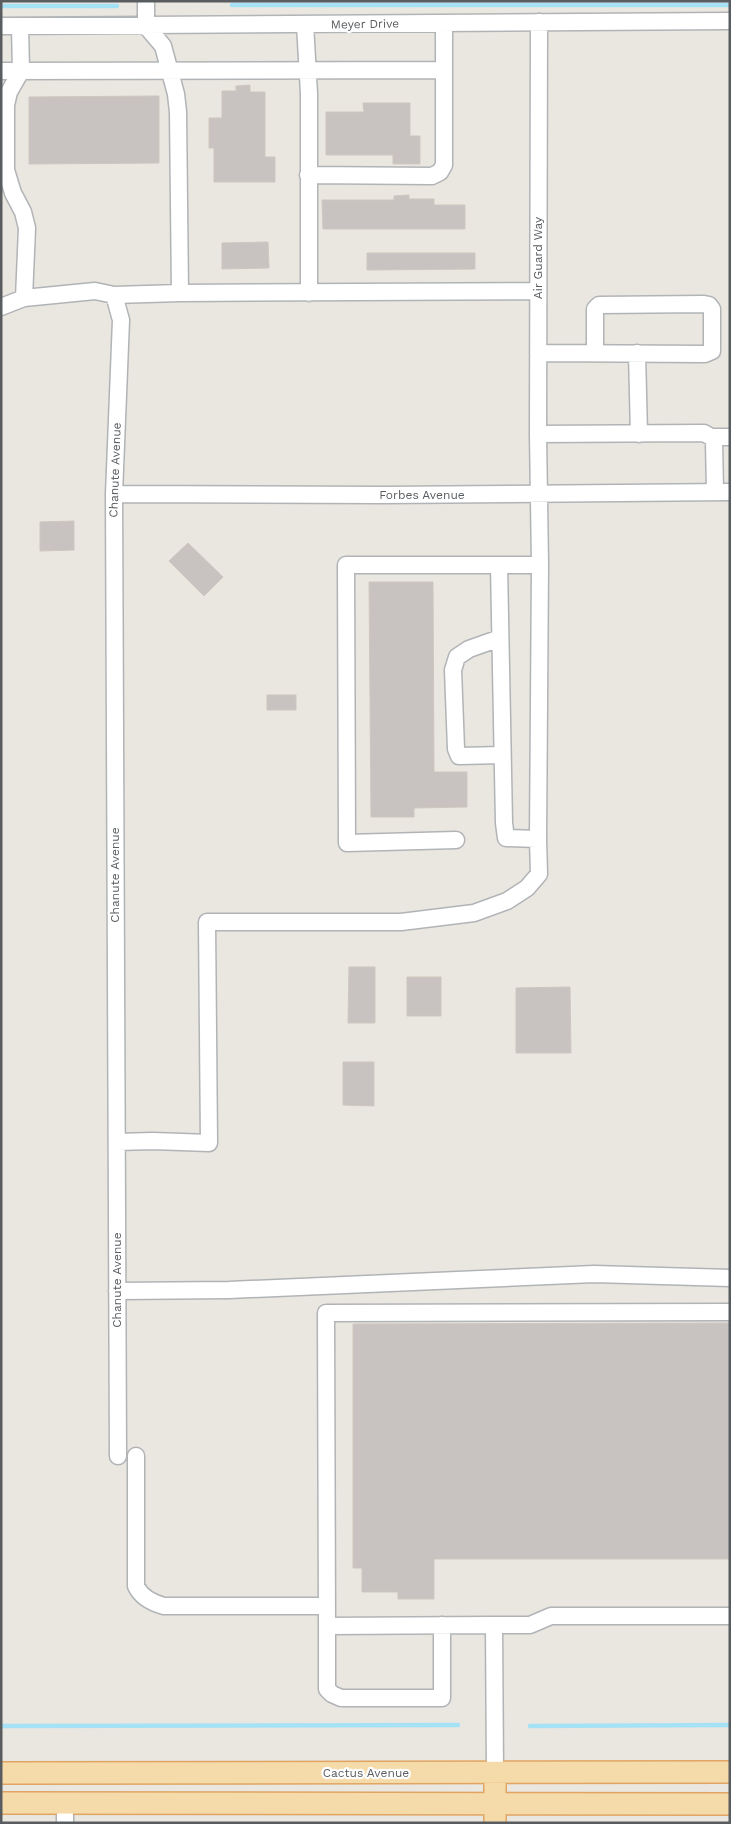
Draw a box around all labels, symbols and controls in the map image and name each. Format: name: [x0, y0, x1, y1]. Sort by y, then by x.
street label: Meyer Drive: [331, 16, 399, 32]
street label: Air Guard Way: [531, 216, 545, 299]
street label: Chanute Avenue: [106, 422, 124, 518]
street label: Forbes Avenue: [379, 488, 465, 502]
street label: Chanute Avenue: [108, 827, 122, 923]
street label: Chanute Avenue: [110, 1232, 124, 1328]
street label: Cactus Avenue: [323, 1766, 409, 1780]

